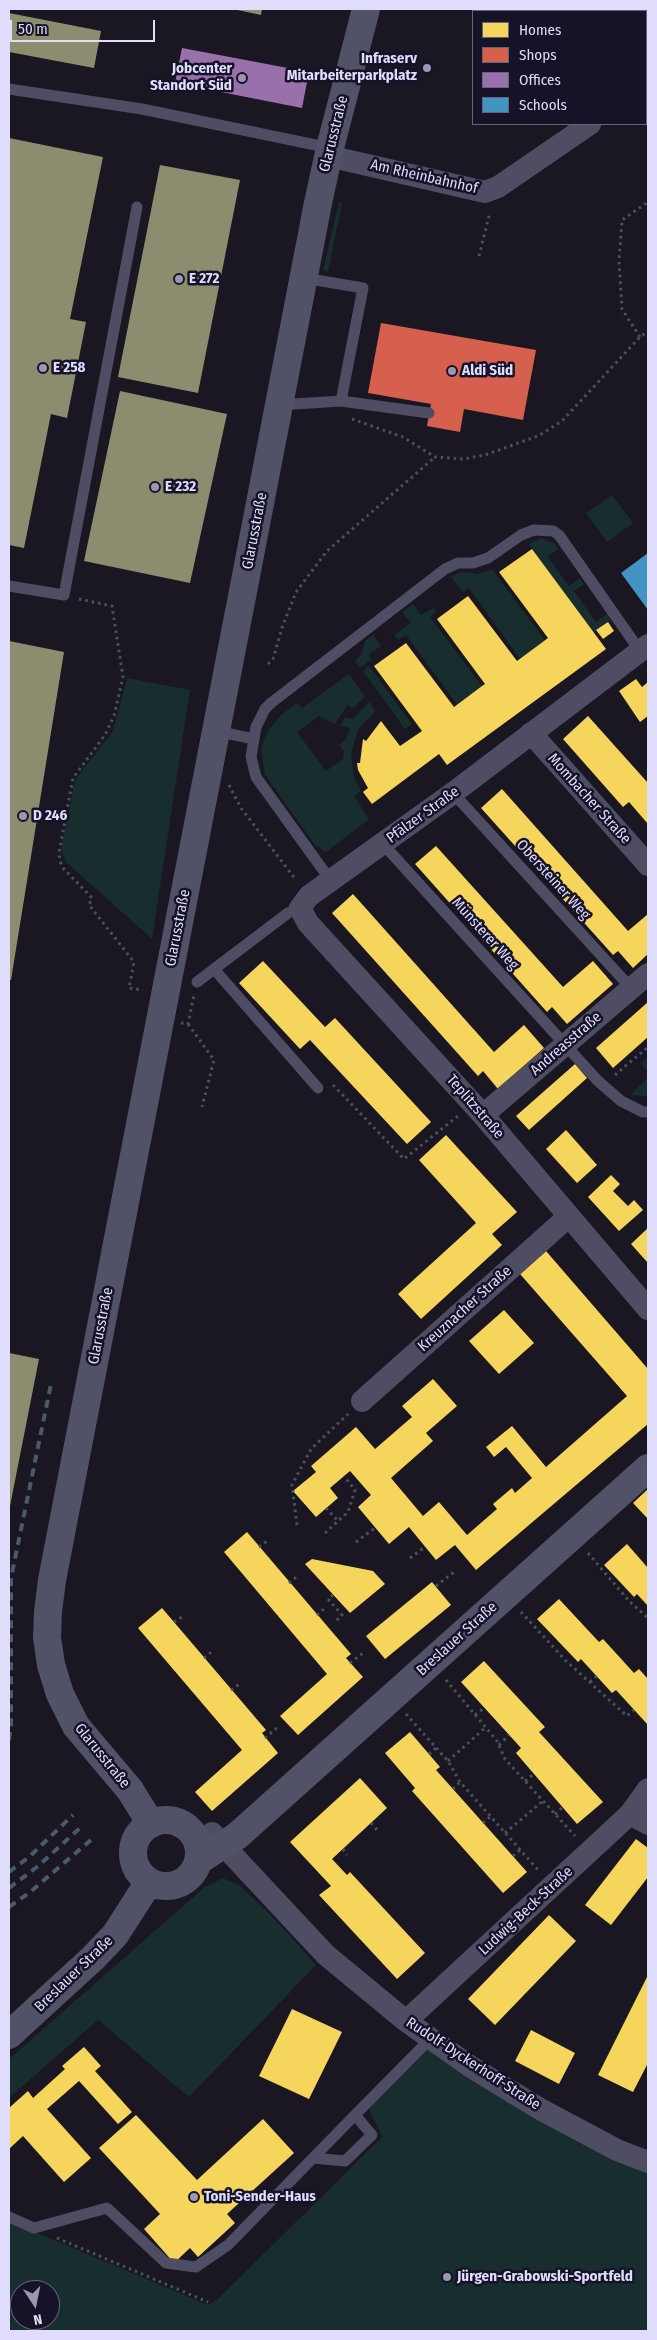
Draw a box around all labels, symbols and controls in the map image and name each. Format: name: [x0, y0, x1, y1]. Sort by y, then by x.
scale bar: [12, 10, 158, 42]
legend: [472, 10, 647, 125]
text: 50 m: [18, 20, 48, 38]
text: Homes: [519, 21, 561, 39]
text: Shops: [519, 46, 557, 64]
place label: Infraserv Mitarbeiterparkplatz: [287, 50, 417, 85]
place label: Jobcenter Standort Süd: [150, 60, 232, 95]
marker: Infraserv Mitarbeiterparkplatz: [421, 62, 433, 74]
text: Offices: [519, 71, 561, 89]
marker: Jobcenter Standort Süd: [236, 72, 248, 84]
street label: Glarusstraße: [316, 94, 352, 174]
text: Schools: [519, 96, 567, 114]
street label: Am Rheinbahnhof: [369, 156, 479, 198]
place label: E 272: [189, 270, 219, 288]
marker: E 272: [173, 273, 185, 285]
place label: E 258: [53, 359, 85, 377]
marker: E 258: [37, 362, 49, 374]
place label: Aldi Süd: [462, 362, 513, 380]
marker: Aldi Süd: [446, 365, 458, 377]
place label: E 232: [165, 478, 196, 496]
marker: E 232: [149, 481, 161, 493]
street label: Glarusstraße: [239, 491, 271, 571]
street label: Mombacher Straße: [544, 750, 634, 848]
street label: Pfälzer Straße: [383, 783, 463, 847]
place label: D 246: [33, 807, 67, 825]
marker: D 246: [17, 810, 29, 822]
street label: Obersteiner Weg: [512, 836, 594, 924]
street label: Glarusstraße: [162, 888, 194, 968]
street label: Münsterer Weg: [448, 894, 522, 974]
street label: Andreasstraße: [527, 1008, 605, 1080]
street label: Teplitzstraße: [442, 1071, 508, 1143]
street label: Kreuznacher Straße: [415, 1262, 515, 1356]
street label: Glarusstraße: [85, 1286, 117, 1366]
street label: Breslauer Straße: [413, 1598, 501, 1680]
street label: Glarusstraße: [70, 1720, 134, 1792]
street label: Ludwig-Beck-Straße: [475, 1863, 577, 1959]
street label: Breslauer Straße: [31, 1932, 117, 2016]
street label: Rudolf-Dyckerhoff-Straße: [402, 2014, 544, 2114]
place label: Toni-Sender-Haus: [204, 2188, 316, 2206]
marker: Toni-Sender-Haus: [188, 2191, 200, 2203]
place label: Jürgen-Grabowski-Sportfeld: [457, 2268, 633, 2286]
marker: Jürgen-Grabowski-Sportfeld: [441, 2271, 453, 2283]
north arrow: [10, 2280, 60, 2330]
text: N: [32, 2310, 44, 2328]

